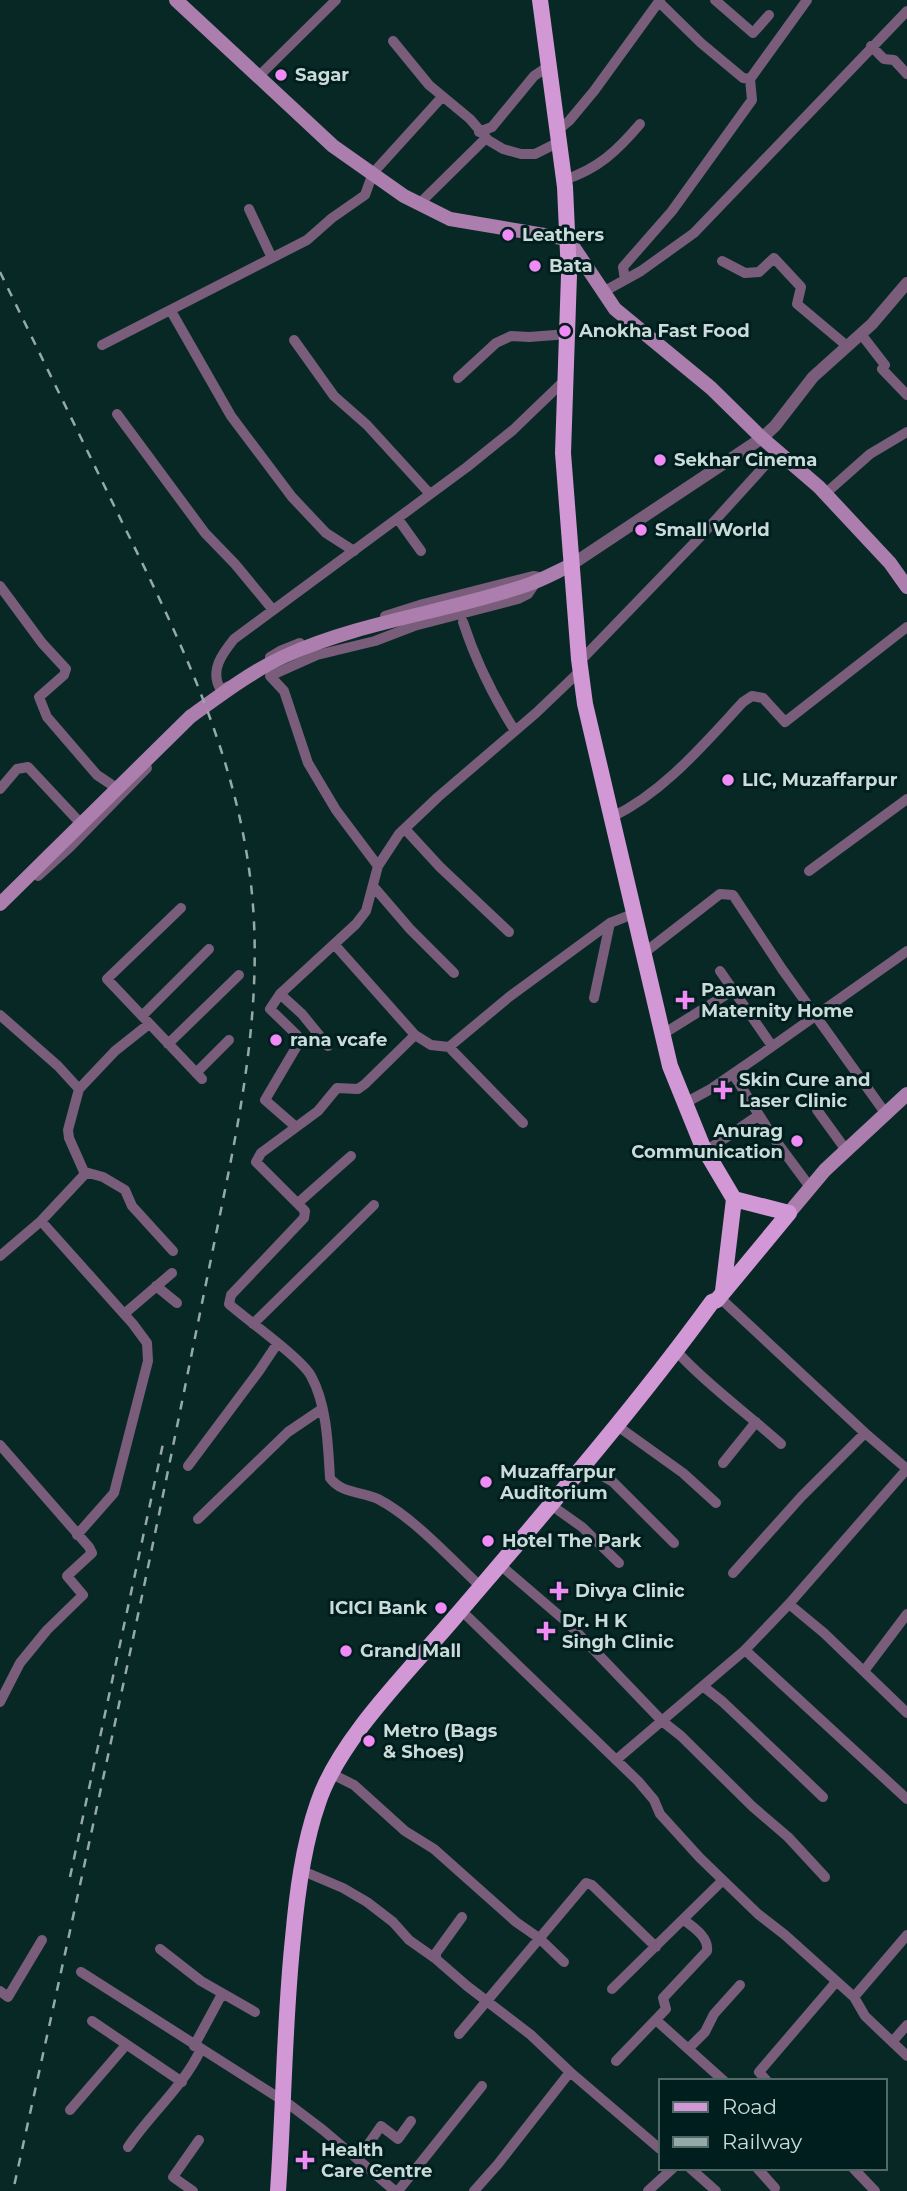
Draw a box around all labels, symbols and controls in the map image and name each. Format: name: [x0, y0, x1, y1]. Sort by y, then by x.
place label: Sagar: [295, 64, 349, 86]
marker: Sagar: [273, 67, 289, 83]
place label: Leathers: [522, 224, 604, 246]
marker: Leathers: [500, 227, 516, 243]
place label: Bata: [549, 255, 593, 277]
marker: Bata: [527, 258, 543, 274]
place label: Anokha Fast Food: [578, 320, 750, 342]
marker: Anokha Fast Food: [557, 323, 573, 339]
place label: Sekhar Cinema: [674, 449, 817, 471]
marker: Sekhar Cinema: [652, 452, 668, 468]
place label: Small World: [655, 519, 770, 541]
marker: Small World: [633, 522, 649, 538]
place label: LIC, Muzaffarpur: [742, 769, 898, 791]
marker: LIC, Muzaffarpur: [720, 772, 736, 788]
place label: Paawan Maternity Home: [701, 979, 854, 1022]
marker: Paawan Maternity Home: [675, 990, 695, 1010]
place label: rana vcafe: [290, 1029, 387, 1051]
marker: rana vcafe: [268, 1032, 284, 1048]
place label: Skin Cure and Laser Clinic: [739, 1069, 871, 1112]
marker: Skin Cure and Laser Clinic: [713, 1080, 733, 1100]
place label: Anurag Communication: [631, 1120, 783, 1163]
marker: Anurag Communication: [789, 1133, 805, 1149]
place label: Muzaffarpur Auditorium: [499, 1461, 616, 1504]
marker: Muzaffarpur Auditorium: [478, 1474, 494, 1490]
place label: Hotel The Park: [502, 1530, 642, 1552]
marker: Hotel The Park: [480, 1533, 496, 1549]
place label: Divya Clinic: [575, 1580, 685, 1602]
marker: Divya Clinic: [549, 1581, 569, 1601]
place label: ICICI Bank: [329, 1597, 427, 1619]
marker: ICICI Bank: [433, 1600, 449, 1616]
place label: Dr. H K Singh Clinic: [562, 1610, 674, 1653]
marker: Dr. H K Singh Clinic: [536, 1621, 556, 1641]
place label: Grand Mall: [360, 1640, 461, 1662]
marker: Grand Mall: [338, 1643, 354, 1659]
place label: Metro (Bags & Shoes): [383, 1720, 498, 1763]
marker: Metro (Bags & Shoes): [361, 1733, 377, 1749]
legend: [659, 2079, 886, 2170]
text: Road: [722, 2094, 777, 2119]
text: Railway: [722, 2129, 803, 2154]
place label: Health Care Centre: [321, 2139, 432, 2182]
marker: Health Care Centre: [295, 2150, 315, 2170]

